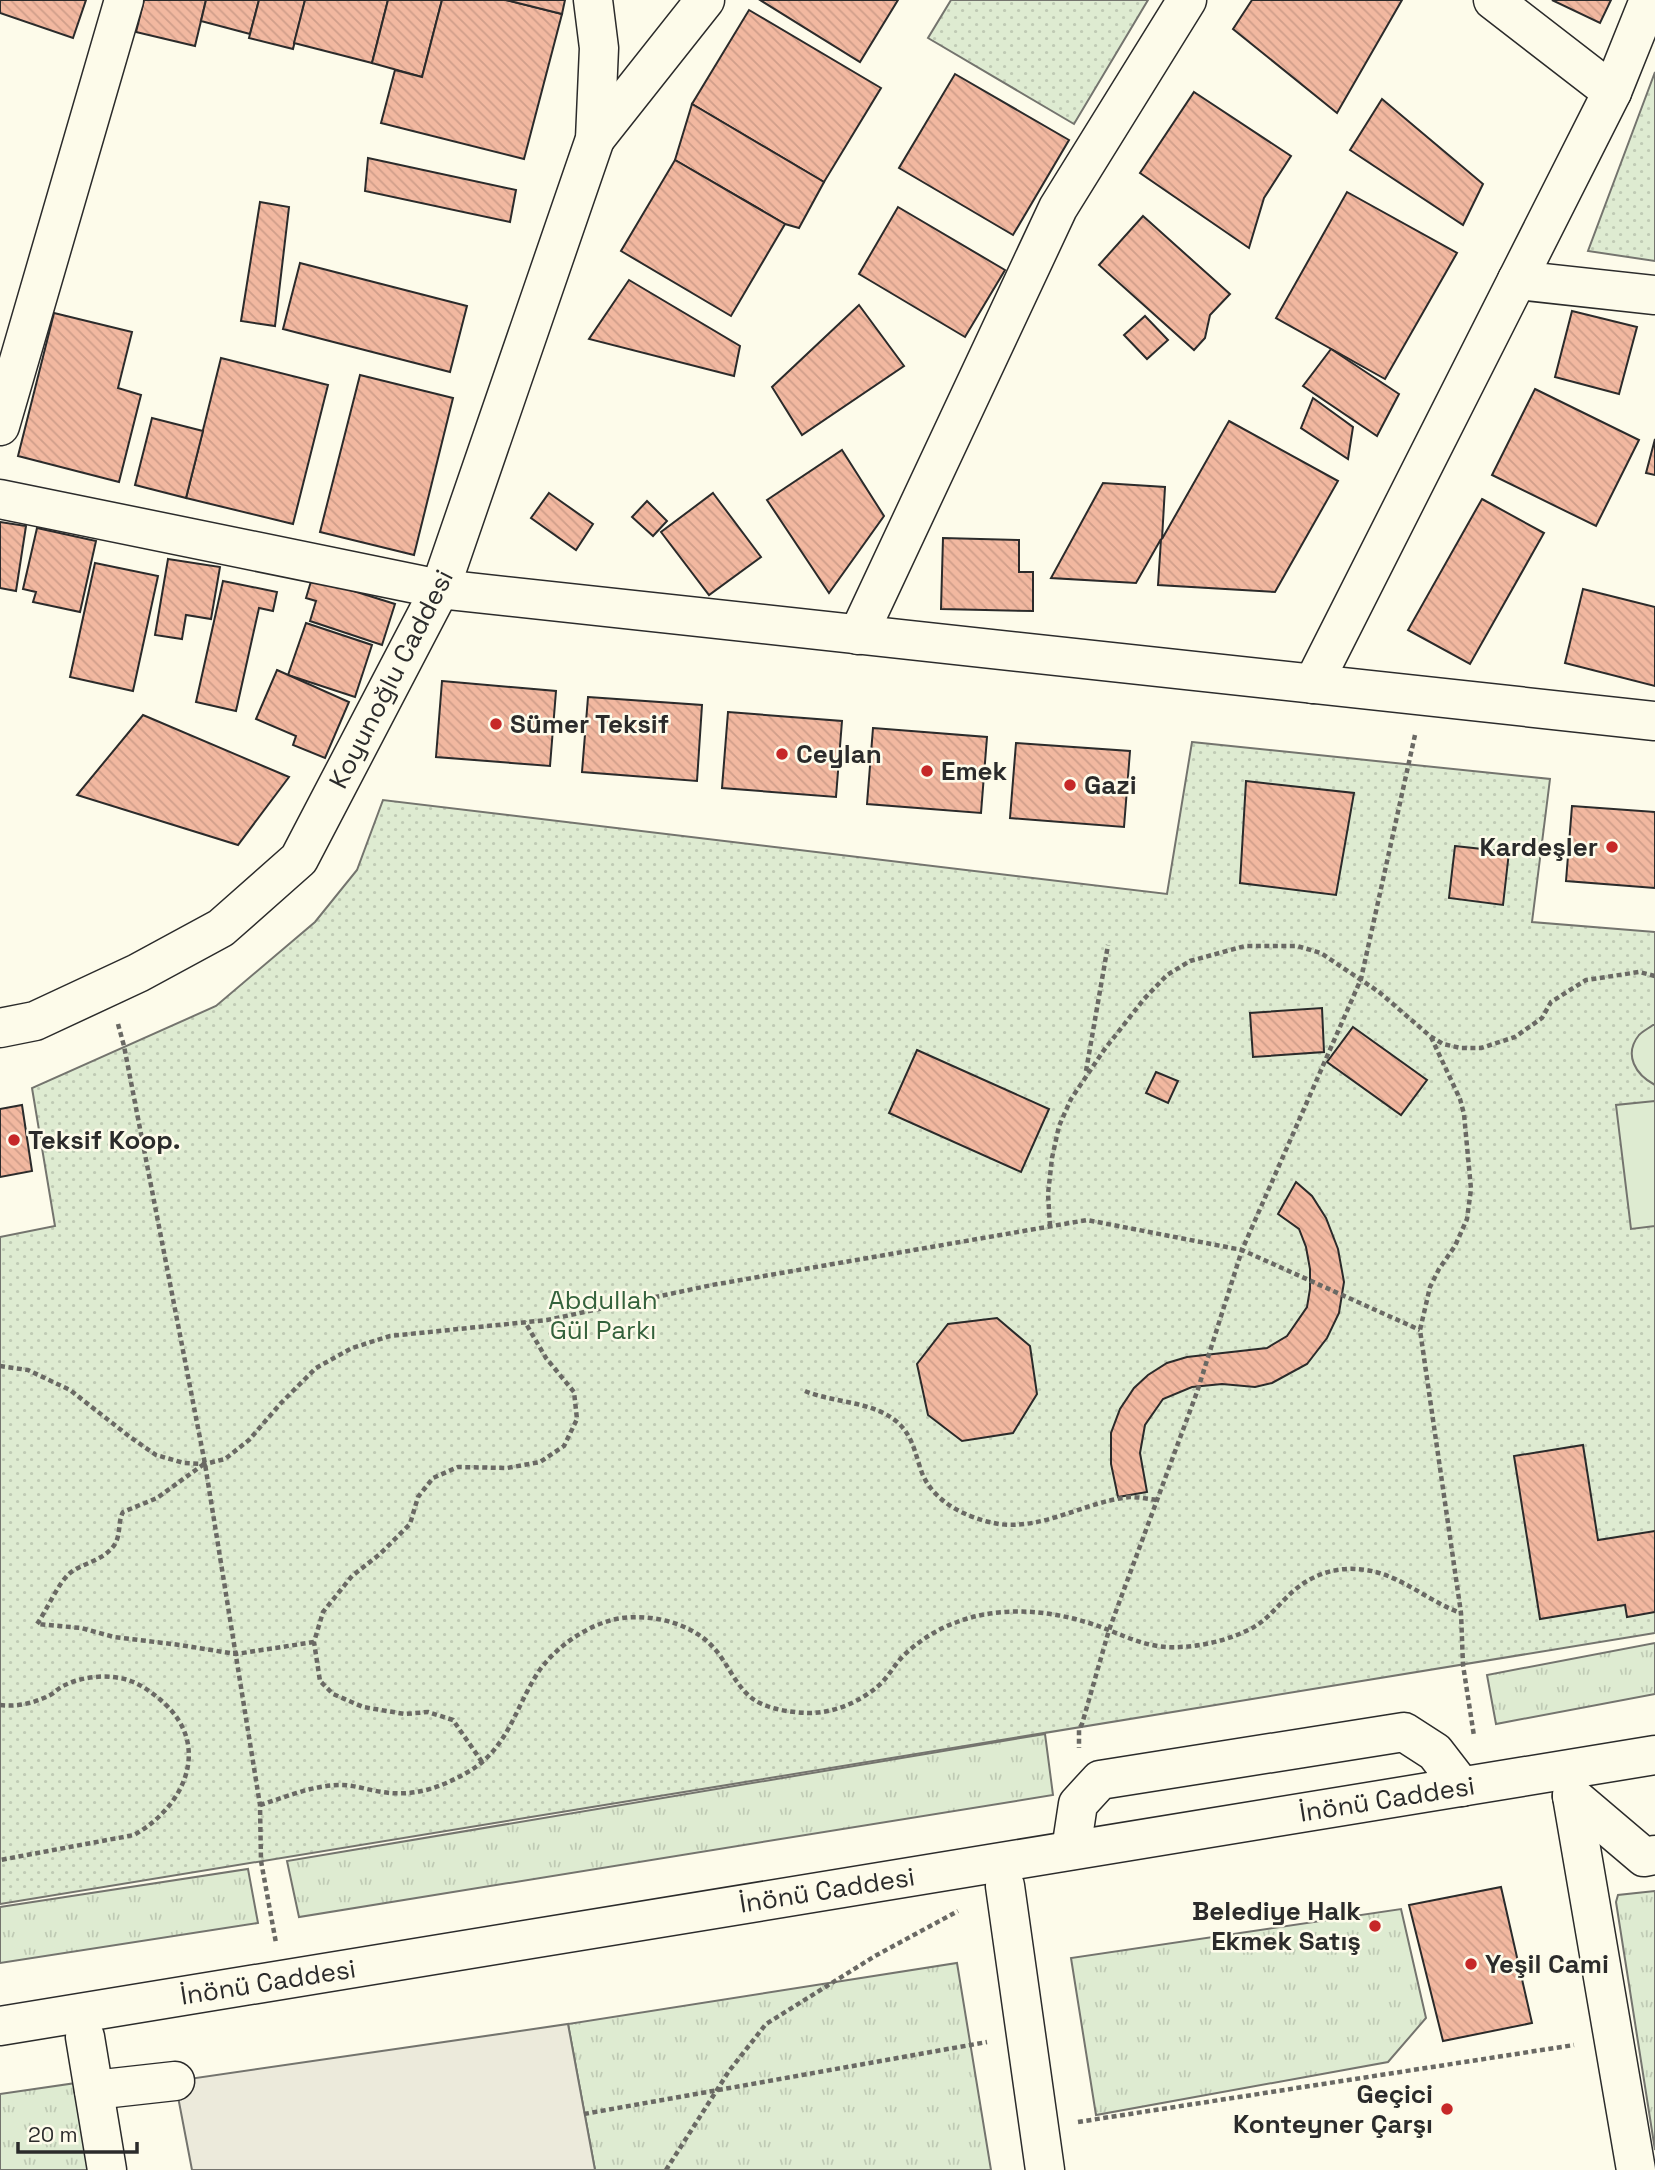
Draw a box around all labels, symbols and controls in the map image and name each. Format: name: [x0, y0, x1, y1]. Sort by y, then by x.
street label: Koyunoğlu Caddesi: [321, 564, 461, 794]
place label: Sümer Teksif: [510, 707, 669, 741]
marker: Sümer Teksif: [488, 716, 504, 732]
place label: Ceylan: [796, 737, 882, 771]
marker: Ceylan: [774, 746, 790, 762]
place label: Emek: [941, 754, 1008, 788]
marker: Emek: [919, 763, 935, 779]
place label: Gazi: [1084, 768, 1137, 802]
marker: Gazi: [1062, 777, 1078, 793]
place label: Kardeşler: [1479, 830, 1598, 864]
marker: Kardeşler: [1604, 839, 1620, 855]
place label: Teksif Koop.: [28, 1123, 181, 1157]
marker: Teksif Koop.: [6, 1132, 22, 1148]
park label: Abdullah Gül Parkı: [548, 1283, 658, 1347]
street label: İnönü Caddesi: [1297, 1768, 1477, 1830]
street label: İnönü Caddesi: [737, 1859, 917, 1921]
place label: Belediye Halk Ekmek Satış: [1192, 1894, 1361, 1958]
marker: Belediye Halk Ekmek Satış: [1367, 1918, 1383, 1934]
place label: Yeşil Cami: [1485, 1947, 1609, 1981]
street label: İnönü Caddesi: [178, 1951, 358, 2013]
marker: Yeşil Cami: [1463, 1956, 1479, 1972]
place label: Geçici Konteyner Çarşı: [1233, 2077, 1433, 2141]
marker: Geçici Konteyner Çarşı: [1439, 2101, 1455, 2117]
scale bar: [18, 2110, 136, 2154]
text: 20 m: [28, 2121, 78, 2148]

